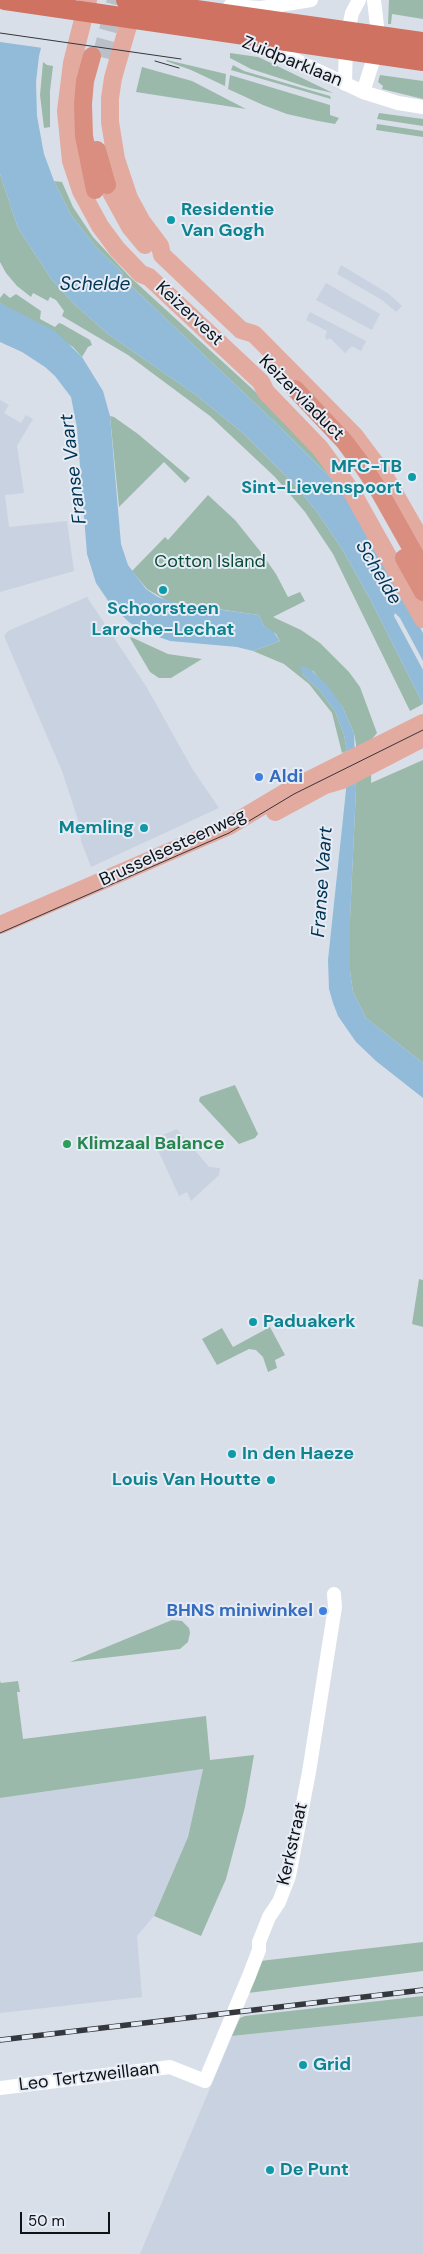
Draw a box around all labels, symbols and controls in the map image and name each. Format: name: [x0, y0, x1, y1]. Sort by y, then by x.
street label: Zuidparklaan: [239, 32, 345, 92]
place label: Residentie Van Gogh: [181, 199, 274, 242]
marker: Residentie Van Gogh: [165, 214, 177, 226]
water label: Schelde: [60, 274, 130, 296]
street label: Keizervest: [151, 277, 227, 351]
street label: Keizerviaduct: [254, 351, 348, 445]
water label: Franse Vaart: [56, 412, 92, 526]
place label: MFC-TB Sint-Lievenspoort: [241, 456, 402, 498]
marker: MFC-TB Sint-Lievenspoort: [406, 471, 418, 483]
water label: Schelde: [350, 537, 406, 609]
park label: Cotton Island: [154, 551, 266, 573]
marker: Schoorsteen Laroche-Lechat: [157, 584, 169, 596]
place label: Schoorsteen Laroche-Lechat: [92, 598, 234, 640]
place label: Aldi: [269, 766, 303, 788]
marker: Aldi: [253, 771, 265, 783]
street label: Brusselsesteenweg: [96, 805, 250, 891]
place label: Memling: [59, 817, 134, 839]
marker: Memling: [138, 822, 150, 834]
water label: Franse Vaart: [308, 826, 338, 938]
place label: Klimzaal Balance: [77, 1133, 225, 1155]
marker: Klimzaal Balance: [61, 1138, 73, 1150]
place label: Paduakerk: [263, 1311, 356, 1333]
marker: Paduakerk: [247, 1316, 259, 1328]
place label: In den Haeze: [242, 1443, 354, 1465]
marker: In den Haeze: [226, 1448, 238, 1460]
place label: Louis Van Houtte: [112, 1469, 261, 1491]
marker: Louis Van Houtte: [265, 1474, 277, 1486]
place label: BHNS miniwinkel: [166, 1600, 313, 1622]
marker: BHNS miniwinkel: [317, 1605, 329, 1617]
street label: Kerkstraat: [273, 1801, 313, 1887]
place label: Grid: [313, 2054, 351, 2076]
street label: Leo Tertzweillaan: [18, 2058, 160, 2096]
marker: Grid: [297, 2059, 309, 2071]
place label: De Punt: [280, 2159, 349, 2181]
marker: De Punt: [264, 2164, 276, 2176]
scale bar: [22, 2202, 112, 2234]
text: 50 m: [28, 2211, 65, 2231]

